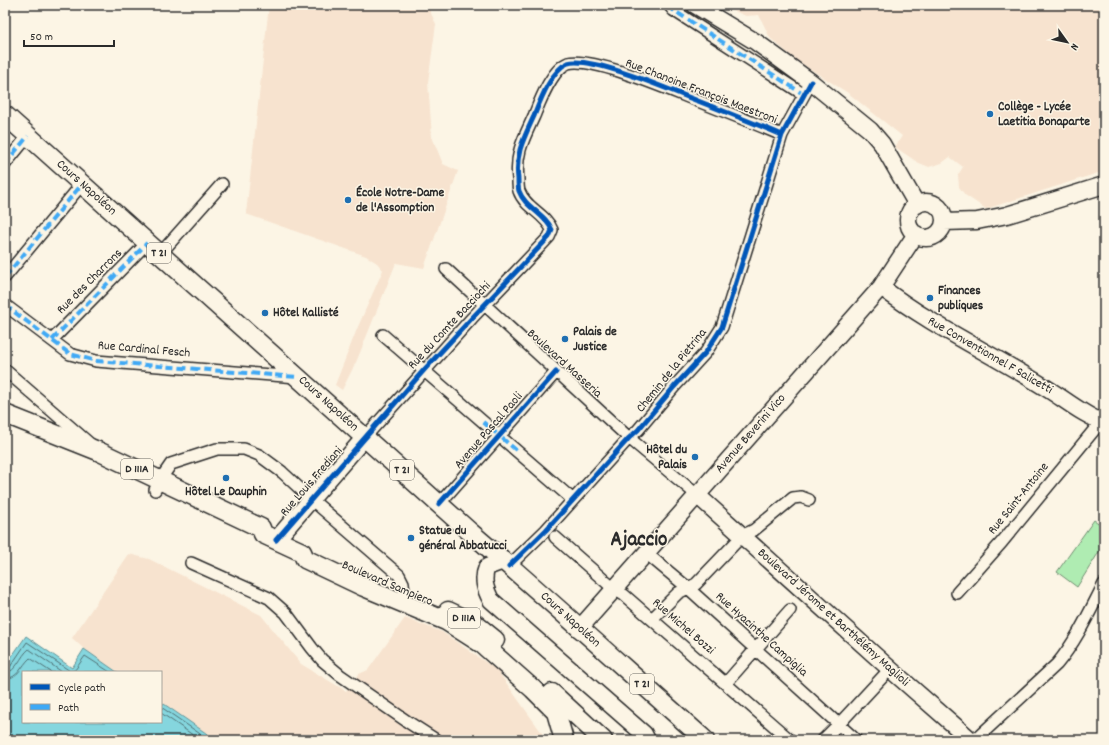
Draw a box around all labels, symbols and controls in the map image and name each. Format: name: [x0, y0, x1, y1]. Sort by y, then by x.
scale bar: [24, 22, 114, 48]
north arrow: [1047, 22, 1087, 62]
text: 50 m: [30, 29, 53, 46]
text: N: [1065, 40, 1082, 53]
street label: Rue Chanoine François Maestroni: [622, 54, 780, 130]
place label: Collège - Lycée Laetitia Bonaparte: [998, 98, 1090, 132]
marker: Collège - Lycée Laetitia Bonaparte: [985, 109, 995, 119]
street label: Cours Napoléon: [51, 156, 121, 220]
place label: École Notre-Dame de l'Assomption: [356, 184, 444, 218]
marker: École Notre-Dame de l'Assomption: [343, 195, 353, 205]
road number: T 21: [147, 243, 171, 263]
street label: Rue des Charrons: [53, 245, 127, 319]
street label: Rue du Comte Bacciochi: [404, 277, 496, 374]
place label: Finances publiques: [938, 282, 984, 316]
marker: Finances publiques: [925, 293, 935, 303]
place label: Hôtel Kallisté: [273, 304, 339, 323]
marker: Hôtel Kallisté: [260, 308, 270, 318]
street label: Rue Conventionnel F Salicetti: [924, 312, 1057, 400]
place label: Palais de Justice: [573, 323, 617, 357]
street label: Chemin de la Pietrina: [632, 324, 712, 417]
street label: Boulevard Masseria: [522, 325, 606, 404]
marker: Palais de Justice: [560, 334, 570, 344]
street label: Rue Cardinal Fesch: [97, 336, 191, 364]
street label: Cours Napoléon: [293, 372, 363, 436]
street label: Avenue Pascal Paoli: [450, 388, 528, 474]
street label: Avenue Beverini Vico: [711, 390, 791, 478]
place label: Hôtel du Palais: [646, 441, 688, 475]
street label: Rue Louis Frediani: [276, 442, 348, 521]
marker: Hôtel du Palais: [690, 452, 700, 462]
road number: D 111A: [121, 459, 153, 479]
street label: Rue Saint-Antoine: [984, 459, 1054, 539]
road number: T 21: [390, 460, 414, 480]
marker: Hôtel Le Dauphin: [221, 473, 231, 483]
place label: Hôtel Le Dauphin: [185, 483, 267, 502]
place label: Statue du général Abbatucci: [419, 522, 507, 556]
district label: Ajaccio: [611, 526, 667, 556]
marker: Statue du général Abbatucci: [406, 533, 416, 543]
street label: Boulevard Jérome et Barthélémy Maglioli: [753, 544, 914, 692]
street label: Boulevard Sampiero: [339, 556, 436, 612]
street label: Cours Napoléon: [535, 588, 605, 652]
street label: Rue Hyacinthe Campiglia: [711, 588, 812, 682]
street label: Rue Michel Bozzi: [647, 594, 719, 660]
road number: D 111A: [448, 608, 480, 628]
legend: [22, 671, 162, 723]
road number: T 21: [630, 674, 654, 694]
text: Cycle path: [58, 680, 106, 697]
text: Path: [58, 700, 79, 717]

